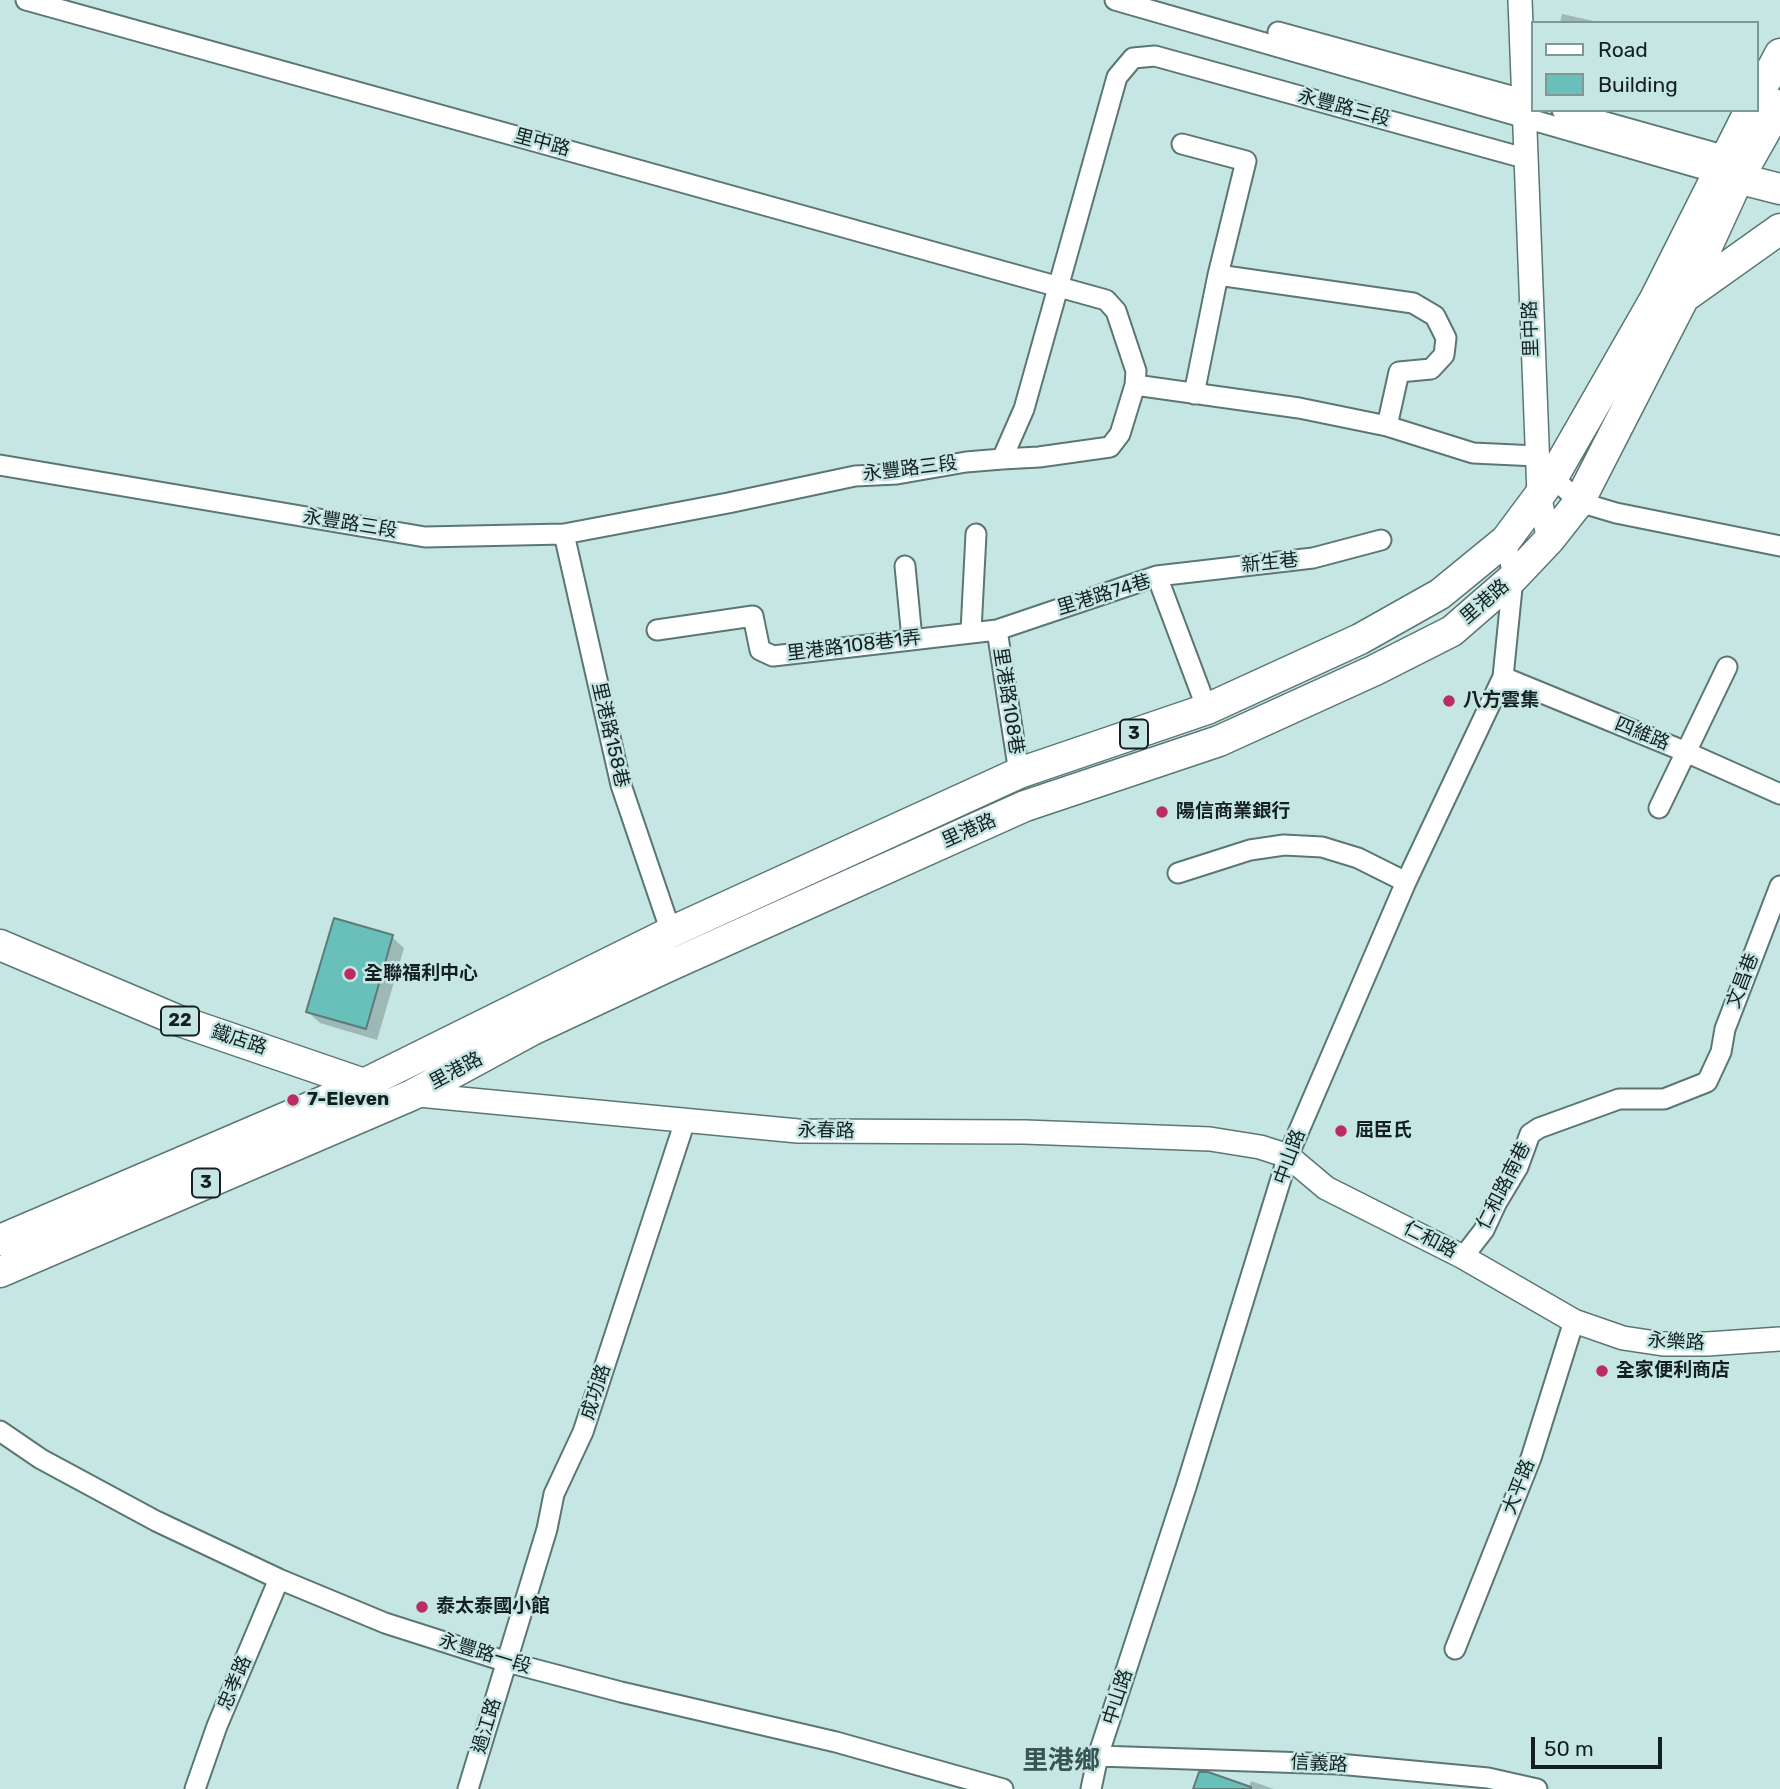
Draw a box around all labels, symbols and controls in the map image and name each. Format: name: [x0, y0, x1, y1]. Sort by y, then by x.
legend: [1532, 21, 1759, 112]
text: Road: [1598, 37, 1648, 62]
text: Building: [1598, 72, 1678, 97]
street label: 永豐路三段: [1295, 85, 1393, 131]
street label: 里中路: [512, 125, 572, 161]
street label: 里中路: [1519, 300, 1543, 358]
street label: 永豐路三段: [861, 452, 959, 486]
street label: 永豐路三段: [301, 505, 399, 543]
street label: 新生巷: [1240, 549, 1300, 577]
street label: 里港路74巷: [1054, 570, 1154, 620]
street label: 里港路: [1456, 575, 1514, 629]
street label: 里港路108巷1弄: [785, 626, 923, 666]
street label: 里港路108巷: [988, 646, 1028, 756]
street label: 里港路158巷: [587, 680, 633, 790]
place label: 八方雲集: [1463, 690, 1539, 712]
marker: 八方雲集: [1441, 693, 1457, 709]
street label: 四維路: [1611, 713, 1673, 755]
road number: 3: [1120, 720, 1148, 748]
place label: 陽信商業銀行: [1176, 801, 1290, 823]
marker: 陽信商業銀行: [1154, 804, 1170, 820]
street label: 里港路: [938, 809, 1000, 853]
street label: 文昌巷: [1722, 950, 1764, 1012]
place label: 全聯福利中心: [364, 963, 478, 985]
marker: 全聯福利中心: [342, 966, 358, 982]
road number: 22: [161, 1006, 199, 1036]
street label: 鐵店路: [208, 1020, 270, 1060]
street label: 里港路: [425, 1048, 487, 1094]
place label: 7-Eleven: [307, 1089, 389, 1111]
marker: 7-Eleven: [285, 1092, 301, 1108]
street label: 永春路: [797, 1119, 855, 1143]
place label: 屈臣氏: [1355, 1120, 1412, 1142]
marker: 屈臣氏: [1333, 1123, 1349, 1139]
street label: 中山路: [1270, 1126, 1310, 1188]
street label: 仁和路南巷: [1472, 1139, 1536, 1233]
road number: 3: [192, 1168, 220, 1198]
street label: 仁和路: [1399, 1217, 1461, 1263]
street label: 永樂路: [1647, 1329, 1705, 1355]
place label: 全家便利商店: [1616, 1360, 1730, 1382]
street label: 成功路: [576, 1361, 616, 1423]
marker: 全家便利商店: [1594, 1363, 1610, 1379]
street label: 大平路: [1498, 1456, 1540, 1518]
place label: 泰太泰國小館: [436, 1596, 550, 1618]
marker: 泰太泰國小館: [414, 1599, 430, 1615]
street label: 永豐路一段: [436, 1629, 534, 1679]
street label: 忠孝路: [213, 1652, 257, 1714]
street label: 中山路: [1098, 1666, 1138, 1728]
street label: 過江路: [468, 1695, 506, 1757]
scale bar: [1535, 1722, 1666, 1766]
text: 50 m: [1544, 1736, 1594, 1761]
district label: 里港鄉: [1022, 1745, 1100, 1777]
street label: 信義路: [1290, 1751, 1348, 1777]

